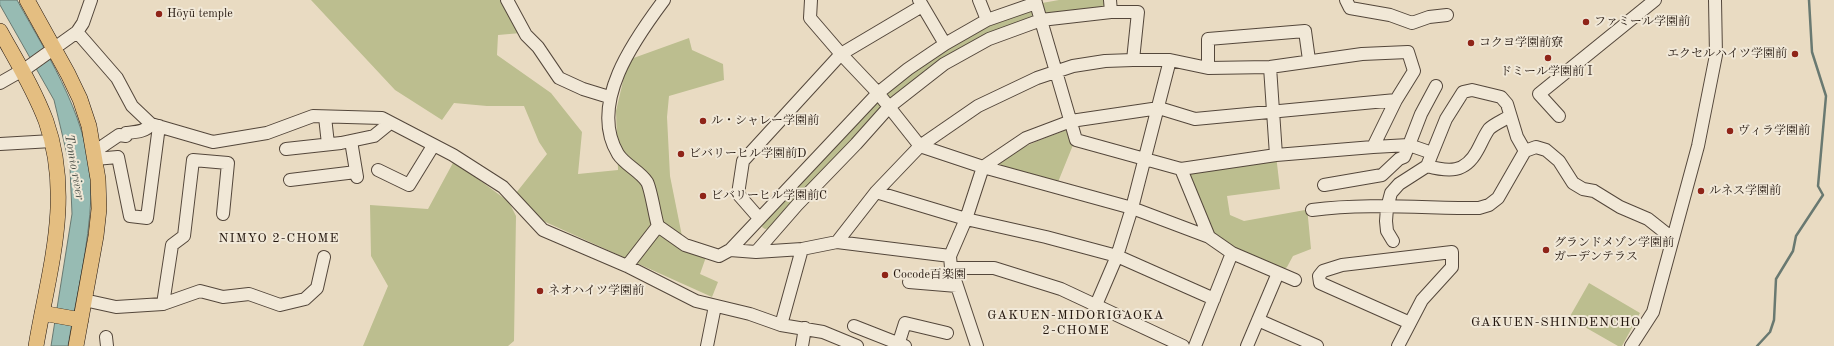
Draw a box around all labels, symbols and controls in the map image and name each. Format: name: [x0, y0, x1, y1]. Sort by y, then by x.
place label: Hōyū temple: [167, 7, 233, 21]
marker: Hōyū temple: [154, 9, 164, 19]
place label: ファミール学園前: [1594, 15, 1690, 29]
marker: ファミール学園前: [1581, 17, 1591, 27]
place label: コクヨ学園前寮: [1479, 36, 1563, 50]
marker: コクヨ学園前寮: [1466, 38, 1476, 48]
place label: エクセルハイツ学園前: [1667, 47, 1787, 61]
marker: エクセルハイツ学園前: [1790, 49, 1800, 59]
marker: ドミール学園前Ⅰ: [1543, 53, 1553, 63]
place label: ドミール学園前Ⅰ: [1500, 65, 1596, 79]
place label: ル・シャレー学園前: [711, 114, 819, 128]
marker: ル・シャレー学園前: [698, 116, 708, 126]
place label: ヴィラ学園前: [1738, 124, 1810, 138]
marker: ヴィラ学園前: [1725, 126, 1735, 136]
water label: Tomio river: [61, 133, 87, 201]
place label: ビバリーヒル学園前D: [689, 147, 806, 161]
marker: ビバリーヒル学園前D: [676, 149, 686, 159]
place label: ルネス学園前: [1709, 184, 1781, 198]
marker: ルネス学園前: [1696, 186, 1706, 196]
place label: ビバリーヒル学園前C: [711, 189, 827, 203]
marker: ビバリーヒル学園前C: [698, 191, 708, 201]
district label: NIMYO 2-CHOME: [219, 231, 339, 247]
place label: グランドメゾン学園前 ガーデンテラス: [1554, 236, 1674, 264]
marker: グランドメゾン学園前 ガーデンテラス: [1541, 245, 1551, 255]
place label: Cocode百楽園: [893, 268, 966, 282]
marker: Cocode百楽園: [880, 270, 890, 280]
place label: ネオハイツ学園前: [548, 284, 644, 298]
marker: ネオハイツ学園前: [535, 286, 545, 296]
district label: GAKUEN-MIDORIGAOKA 2-CHOME: [987, 308, 1165, 339]
district label: GAKUEN-SHINDENCHO: [1471, 315, 1641, 331]

